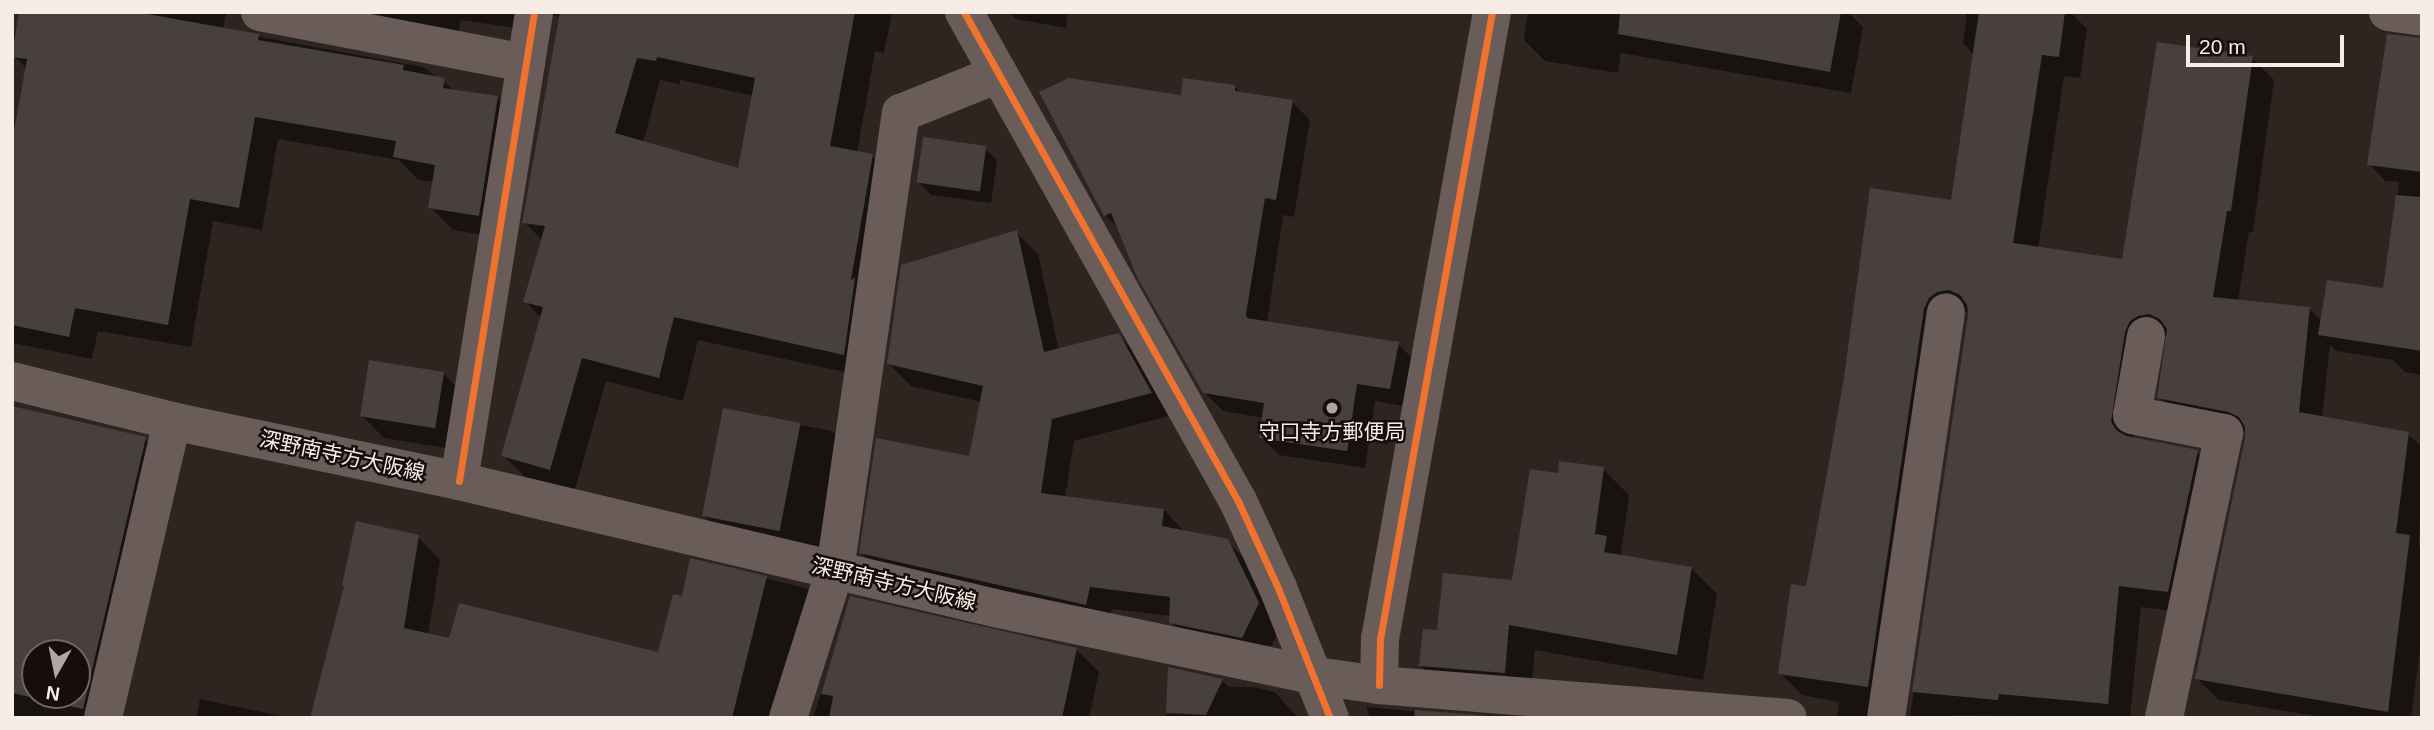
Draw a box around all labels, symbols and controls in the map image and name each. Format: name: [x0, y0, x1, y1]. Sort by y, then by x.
scale bar: [2189, 21, 2346, 65]
text: 20 m: [2199, 35, 2246, 58]
marker: 守口寺方郵便局: [1324, 400, 1340, 416]
place label: 守口寺方郵便局: [1259, 419, 1405, 445]
street label: 深野南寺方大阪線: [257, 426, 427, 486]
street label: 深野南寺方大阪線: [809, 553, 979, 615]
north arrow: [21, 639, 91, 709]
text: N: [45, 682, 61, 705]

